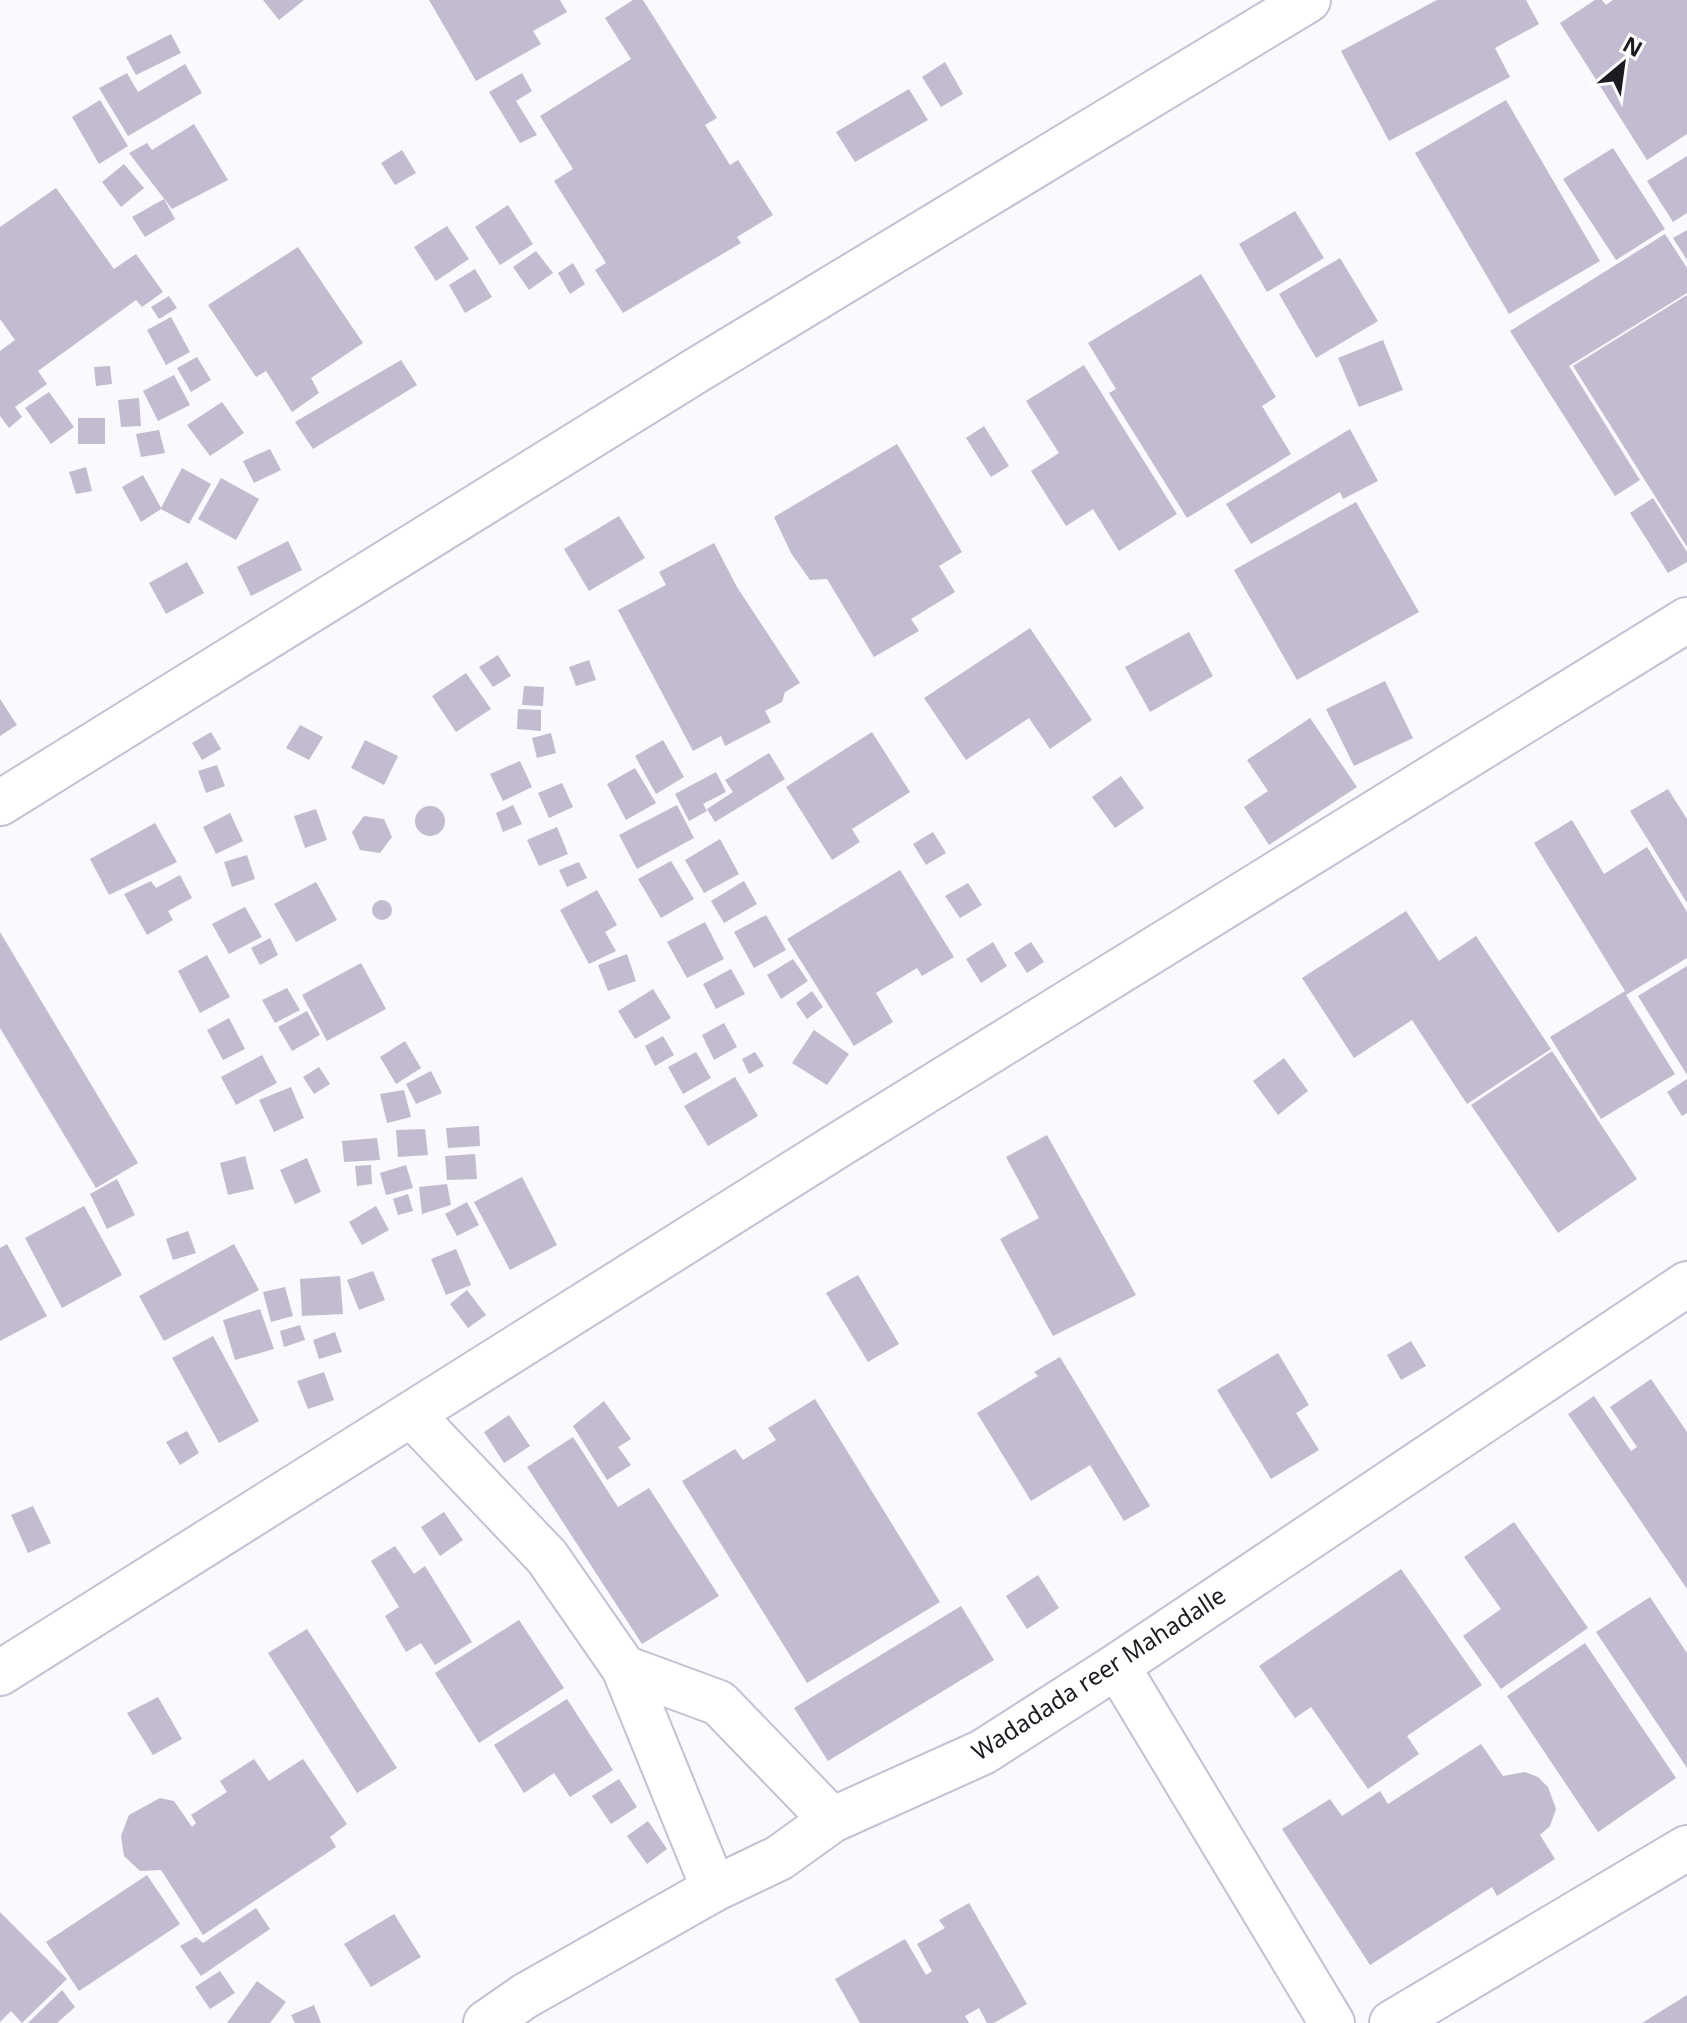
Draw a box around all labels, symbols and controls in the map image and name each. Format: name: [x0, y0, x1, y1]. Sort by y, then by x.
north arrow: [1583, 24, 1663, 104]
text: N: [1618, 28, 1648, 63]
street label: Wadadada reer Mahadalle: [965, 1578, 1232, 1767]

